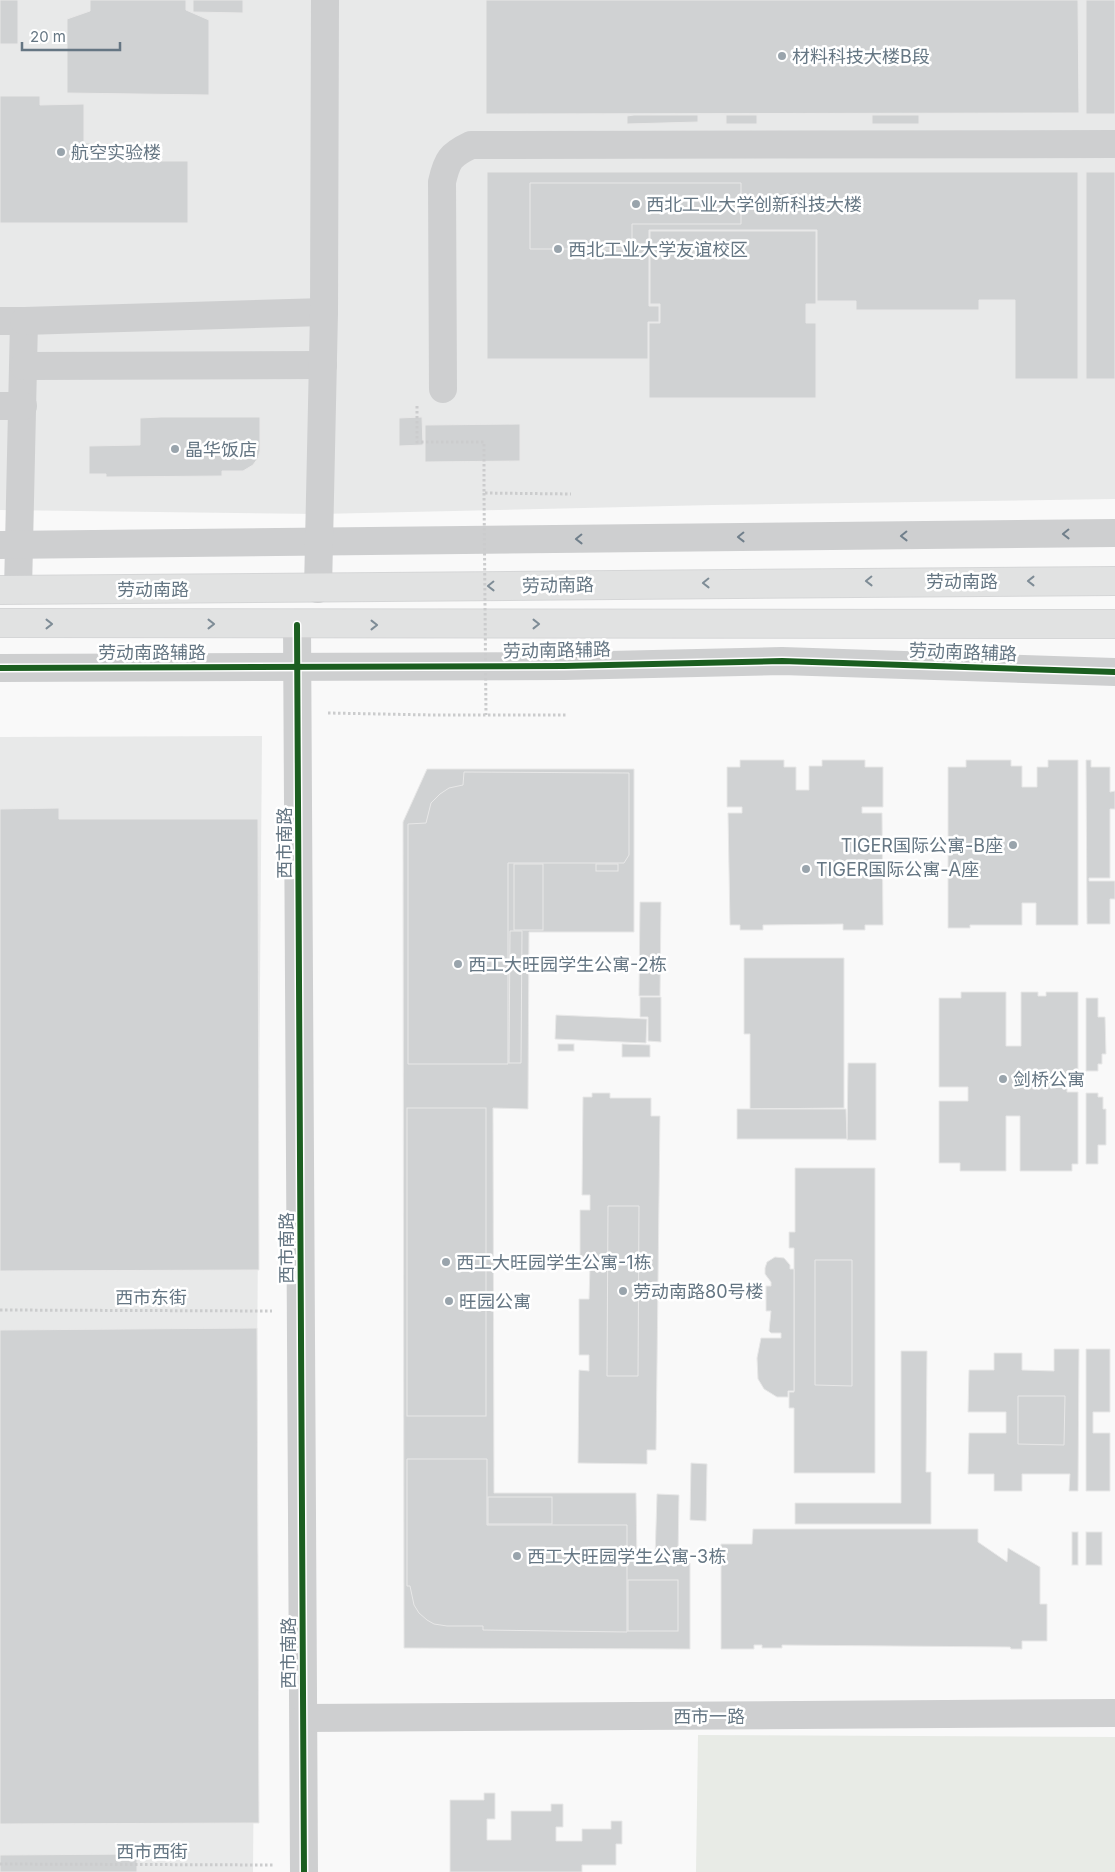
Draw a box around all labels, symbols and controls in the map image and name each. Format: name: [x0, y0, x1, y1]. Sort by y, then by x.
scale bar: [22, 20, 120, 52]
text: 20 m: [30, 27, 66, 46]
place label: 材料科技大楼B段: [792, 46, 930, 67]
marker: 材料科技大楼B段: [776, 50, 788, 62]
place label: 航空实验楼: [71, 142, 161, 163]
marker: 航空实验楼: [55, 146, 67, 158]
place label: 西北工业大学创新科技大楼: [646, 194, 862, 215]
marker: 西北工业大学创新科技大楼: [630, 198, 642, 210]
place label: 西北工业大学友谊校区: [568, 239, 748, 260]
marker: 西北工业大学友谊校区: [552, 243, 564, 255]
place label: 晶华饭店: [185, 439, 257, 460]
marker: 晶华饭店: [169, 443, 181, 455]
one-way arrow: [1062, 529, 1070, 539]
one-way arrow: [900, 530, 908, 541]
one-way arrow: [737, 532, 745, 542]
one-way arrow: [575, 534, 582, 544]
street label: 劳动南路: [926, 571, 998, 592]
street label: 劳动南路: [522, 574, 594, 596]
one-way arrow: [865, 576, 872, 586]
one-way arrow: [1027, 576, 1035, 586]
one-way arrow: [702, 578, 710, 588]
street label: 劳动南路: [117, 579, 189, 600]
one-way arrow: [487, 581, 495, 591]
one-way arrow: [45, 619, 53, 629]
one-way arrow: [208, 619, 215, 629]
one-way arrow: [532, 619, 540, 629]
one-way arrow: [370, 620, 378, 630]
street label: 劳动南路辅路: [503, 639, 611, 661]
street label: 劳动南路辅路: [909, 640, 1017, 664]
street label: 劳动南路辅路: [98, 642, 206, 663]
street label: 西市南路: [274, 807, 295, 879]
place label: TIGER国际公寓-B座: [841, 835, 1003, 856]
marker: TIGER国际公寓-B座: [1007, 839, 1019, 851]
place label: TIGER国际公寓-A座: [816, 859, 979, 880]
marker: TIGER国际公寓-A座: [800, 863, 812, 875]
place label: 西工大旺园学生公寓-2栋: [468, 954, 667, 975]
marker: 西工大旺园学生公寓-2栋: [452, 958, 464, 970]
place label: 剑桥公寓: [1013, 1069, 1085, 1090]
marker: 剑桥公寓: [997, 1073, 1009, 1085]
street label: 西市南路: [276, 1212, 297, 1284]
place label: 西工大旺园学生公寓-1栋: [456, 1252, 652, 1273]
marker: 西工大旺园学生公寓-1栋: [440, 1256, 452, 1268]
place label: 劳动南路80号楼: [633, 1281, 764, 1302]
marker: 劳动南路80号楼: [617, 1285, 629, 1297]
street label: 西市东街: [115, 1287, 187, 1308]
place label: 旺园公寓: [459, 1291, 531, 1312]
marker: 旺园公寓: [443, 1295, 455, 1307]
place label: 西工大旺园学生公寓-3栋: [527, 1546, 726, 1567]
marker: 西工大旺园学生公寓-3栋: [511, 1550, 523, 1562]
street label: 西市南路: [278, 1617, 299, 1689]
street label: 西市一路: [673, 1706, 745, 1727]
street label: 西市西街: [116, 1841, 188, 1862]

